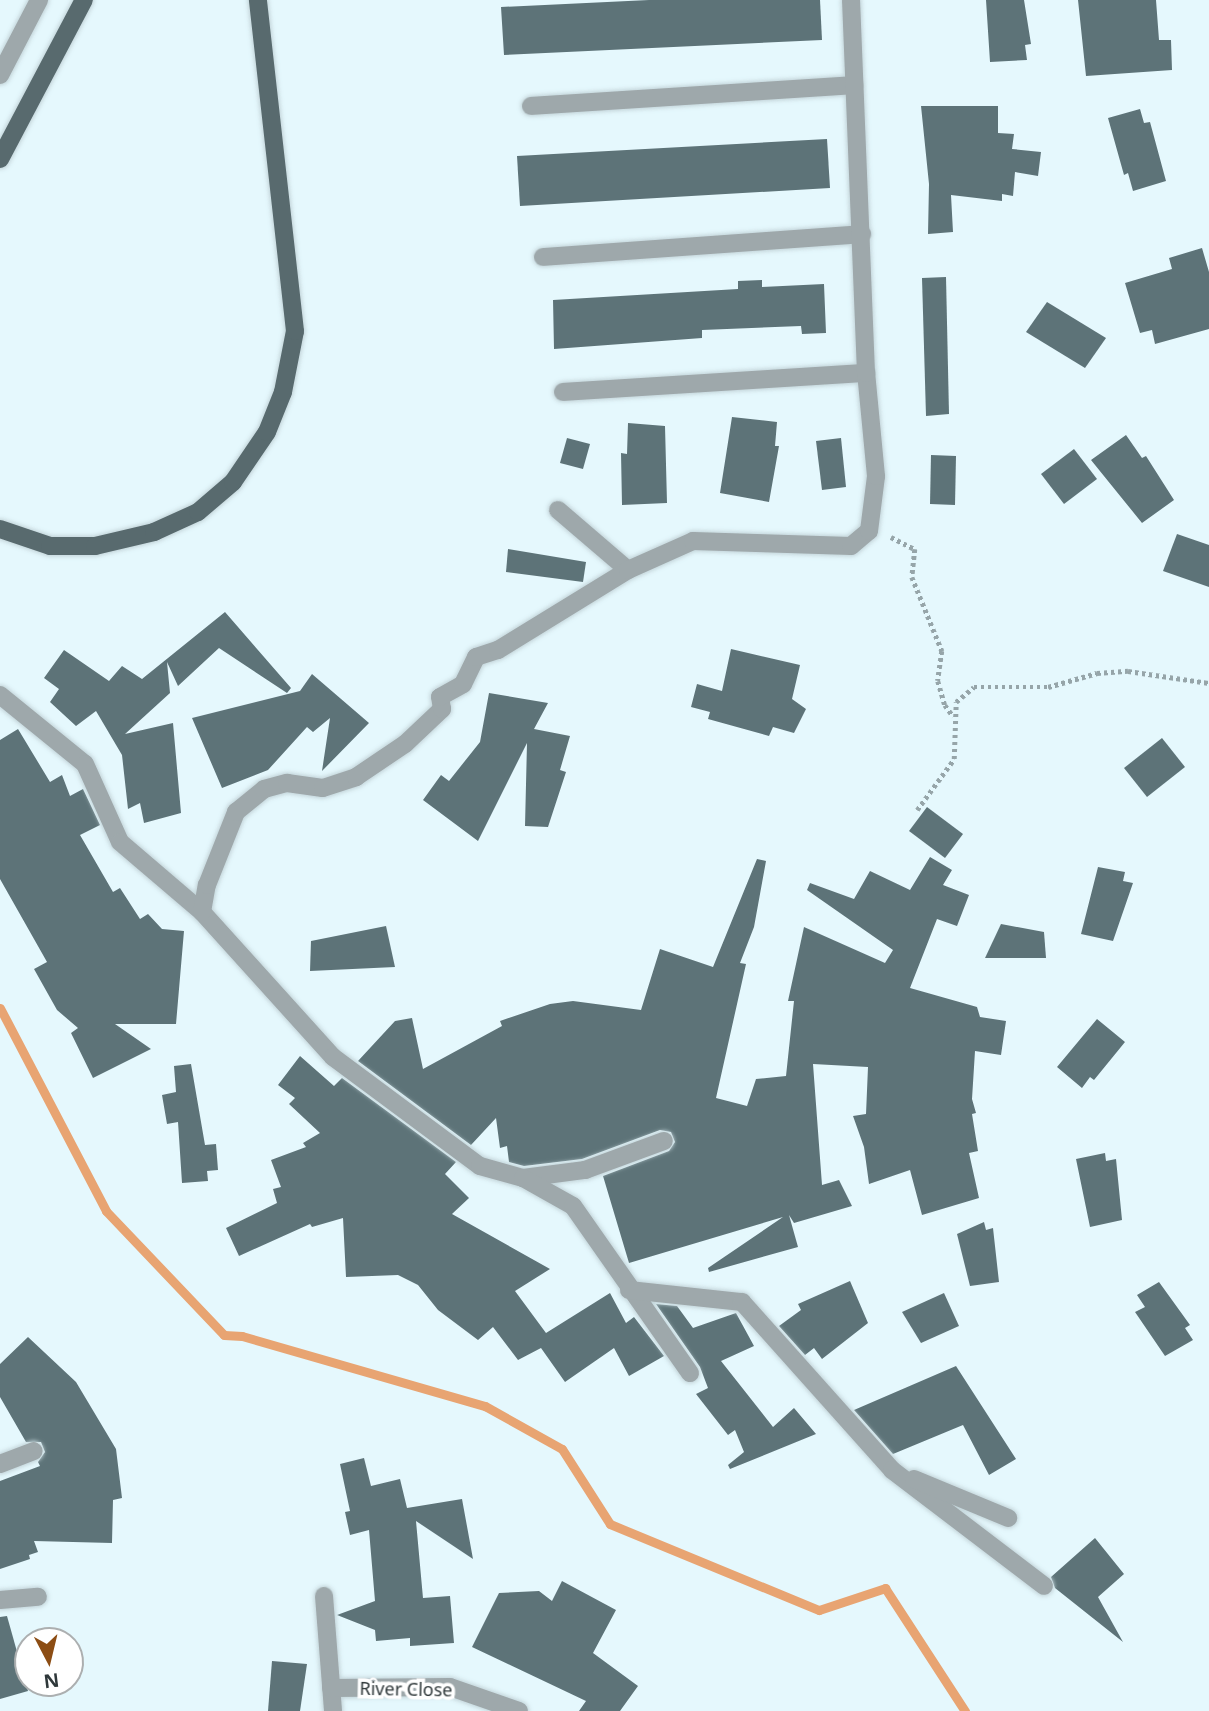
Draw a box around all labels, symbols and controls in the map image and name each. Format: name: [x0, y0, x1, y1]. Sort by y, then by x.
north arrow: [14, 1627, 84, 1697]
text: N: [42, 1667, 61, 1695]
street label: River Close: [359, 1677, 453, 1701]

